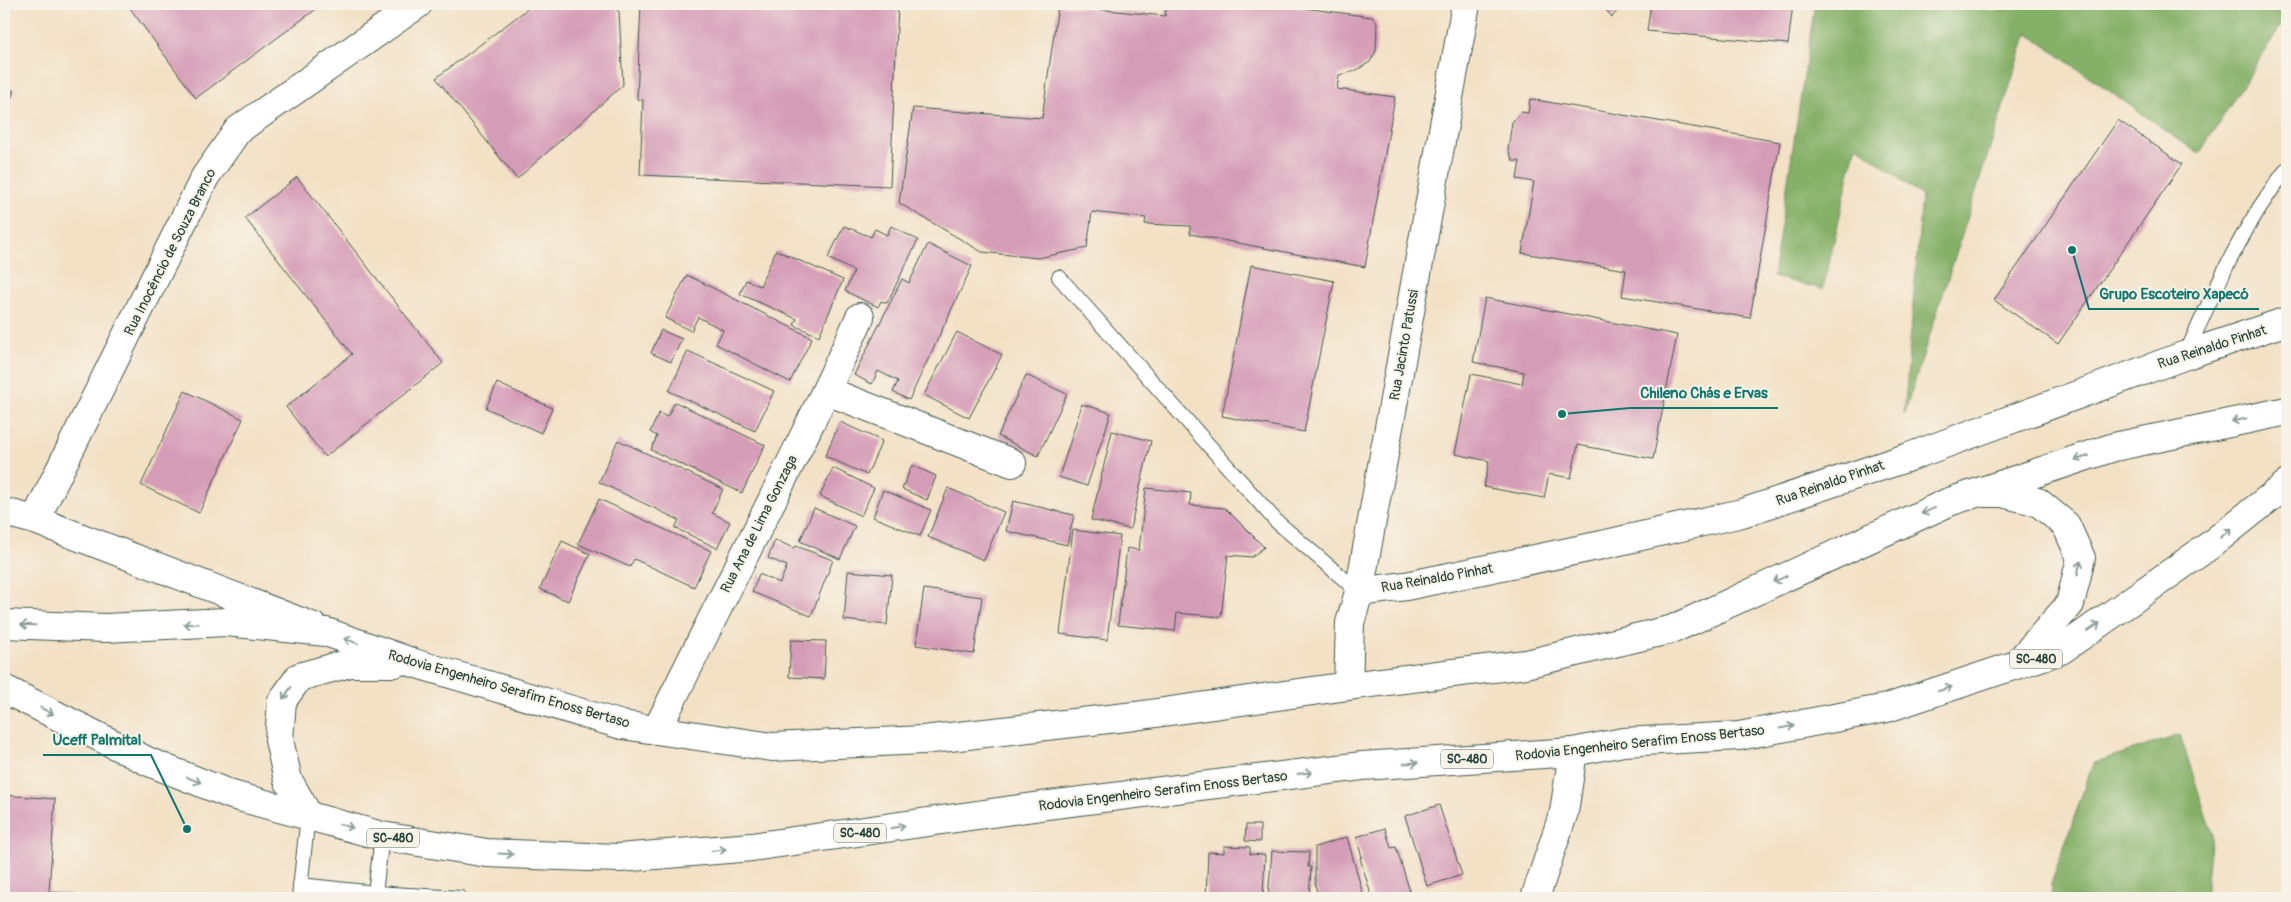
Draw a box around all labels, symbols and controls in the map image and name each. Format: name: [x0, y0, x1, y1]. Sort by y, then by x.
street label: Rua Inocêncio de Souza Branco: [120, 165, 220, 338]
callout: Grupo Escoteiro Xapecó: [2089, 279, 2259, 309]
text: Grupo Escoteiro Xapecó: [2099, 285, 2249, 304]
street label: Rua Jacinto Patussi: [1386, 288, 1422, 402]
street label: Rua Reinaldo Pinhat: [2156, 321, 2269, 373]
callout: Chileno Chás e Ervas: [1630, 378, 1778, 408]
text: Chileno Chás e Ervas: [1640, 384, 1768, 403]
one-way arrow: [2232, 416, 2248, 426]
street label: Rua Ana de Lima Gonzaga: [717, 452, 801, 596]
one-way arrow: [2074, 454, 2090, 463]
street label: Rua Reinaldo Pinhat: [1774, 456, 1887, 509]
one-way arrow: [1921, 507, 1936, 517]
one-way arrow: [2219, 527, 2232, 538]
street label: Rua Reinaldo Pinhat: [1380, 560, 1495, 596]
one-way arrow: [2075, 560, 2084, 576]
one-way arrow: [1773, 574, 1788, 584]
one-way arrow: [183, 619, 200, 629]
one-way arrow: [21, 620, 37, 629]
one-way arrow: [2086, 622, 2100, 632]
one-way arrow: [344, 636, 360, 645]
street label: Rodovia Engenheiro Serafim Enoss Bertaso: [386, 646, 632, 732]
road number: SC-480: [2010, 650, 2062, 669]
one-way arrow: [1936, 684, 1952, 693]
one-way arrow: [282, 686, 292, 700]
one-way arrow: [39, 706, 54, 716]
street label: Rodovia Engenheiro Serafim Enoss Bertaso: [1514, 721, 1766, 765]
one-way arrow: [1779, 721, 1795, 731]
callout: Uceff Palmital: [43, 725, 151, 755]
text: Uceff Palmital: [53, 731, 141, 750]
road number: SC-480: [1441, 750, 1493, 769]
one-way arrow: [1403, 758, 1419, 768]
street label: Rodovia Engenheiro Serafim Enoss Bertaso: [1038, 767, 1289, 815]
one-way arrow: [1297, 768, 1313, 778]
one-way arrow: [186, 776, 201, 785]
one-way arrow: [338, 822, 354, 831]
one-way arrow: [889, 822, 905, 832]
road number: SC-480: [834, 824, 886, 842]
road number: SC-480: [367, 828, 419, 848]
one-way arrow: [711, 845, 727, 855]
one-way arrow: [498, 849, 514, 859]

